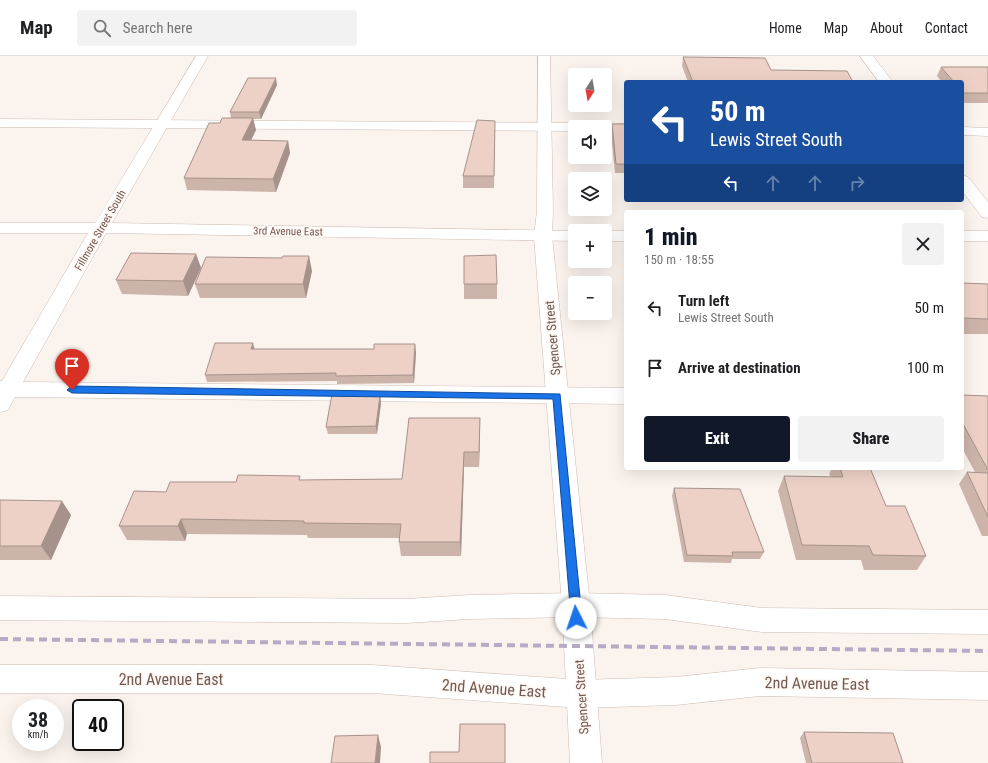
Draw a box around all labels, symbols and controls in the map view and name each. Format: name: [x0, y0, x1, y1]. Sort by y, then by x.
search box: [77, 10, 357, 46]
text: Map: [20, 16, 53, 39]
icon: search: [91, 17, 113, 39]
text: Search here: [123, 19, 193, 37]
text: Home: [769, 20, 802, 36]
text: Map: [824, 20, 848, 36]
text: About: [870, 20, 903, 36]
text: Contact: [925, 20, 968, 36]
north arrow: [568, 68, 612, 112]
map controls: [568, 68, 612, 320]
text: 50 m: [710, 95, 766, 128]
icon: left: [644, 96, 696, 148]
button: sound: [568, 120, 612, 164]
text: Lewis Street South: [710, 129, 843, 150]
button: layers: [568, 172, 612, 216]
icon: left: [720, 172, 742, 194]
icon: ahead: [762, 172, 784, 194]
icon: ahead: [804, 172, 826, 194]
icon: right: [846, 172, 868, 194]
street label: Fillmore Street South: [72, 188, 129, 273]
text: 1 min: [644, 223, 698, 251]
button: close: [902, 223, 944, 265]
street label: 3rd Avenue East: [253, 224, 323, 239]
button: +: [568, 224, 612, 268]
text: 150 m · 18:55: [644, 252, 714, 267]
button: −: [568, 276, 612, 320]
text: Turn left: [678, 292, 729, 310]
icon: left: [644, 297, 666, 319]
text: 50 m: [914, 299, 944, 317]
street label: Spencer Street: [542, 300, 563, 376]
text: Lewis Street South: [678, 310, 774, 325]
pin: [55, 349, 89, 390]
icon: arrive: [61, 355, 83, 377]
icon: arrive: [644, 357, 666, 379]
text: Arrive at destination: [678, 359, 801, 377]
text: 100 m: [907, 359, 944, 377]
button: Exit: [644, 416, 790, 462]
button: Share: [798, 416, 944, 462]
position arrow: [555, 597, 597, 639]
street label: Spencer Street: [571, 659, 592, 735]
street label: 2nd Avenue East: [119, 670, 224, 689]
street label: 2nd Avenue East: [765, 673, 870, 694]
street label: 2nd Avenue East: [441, 675, 547, 702]
speed limit sign: 40: [72, 699, 124, 751]
text: 38: [28, 708, 48, 732]
text: km/h: [28, 729, 48, 740]

